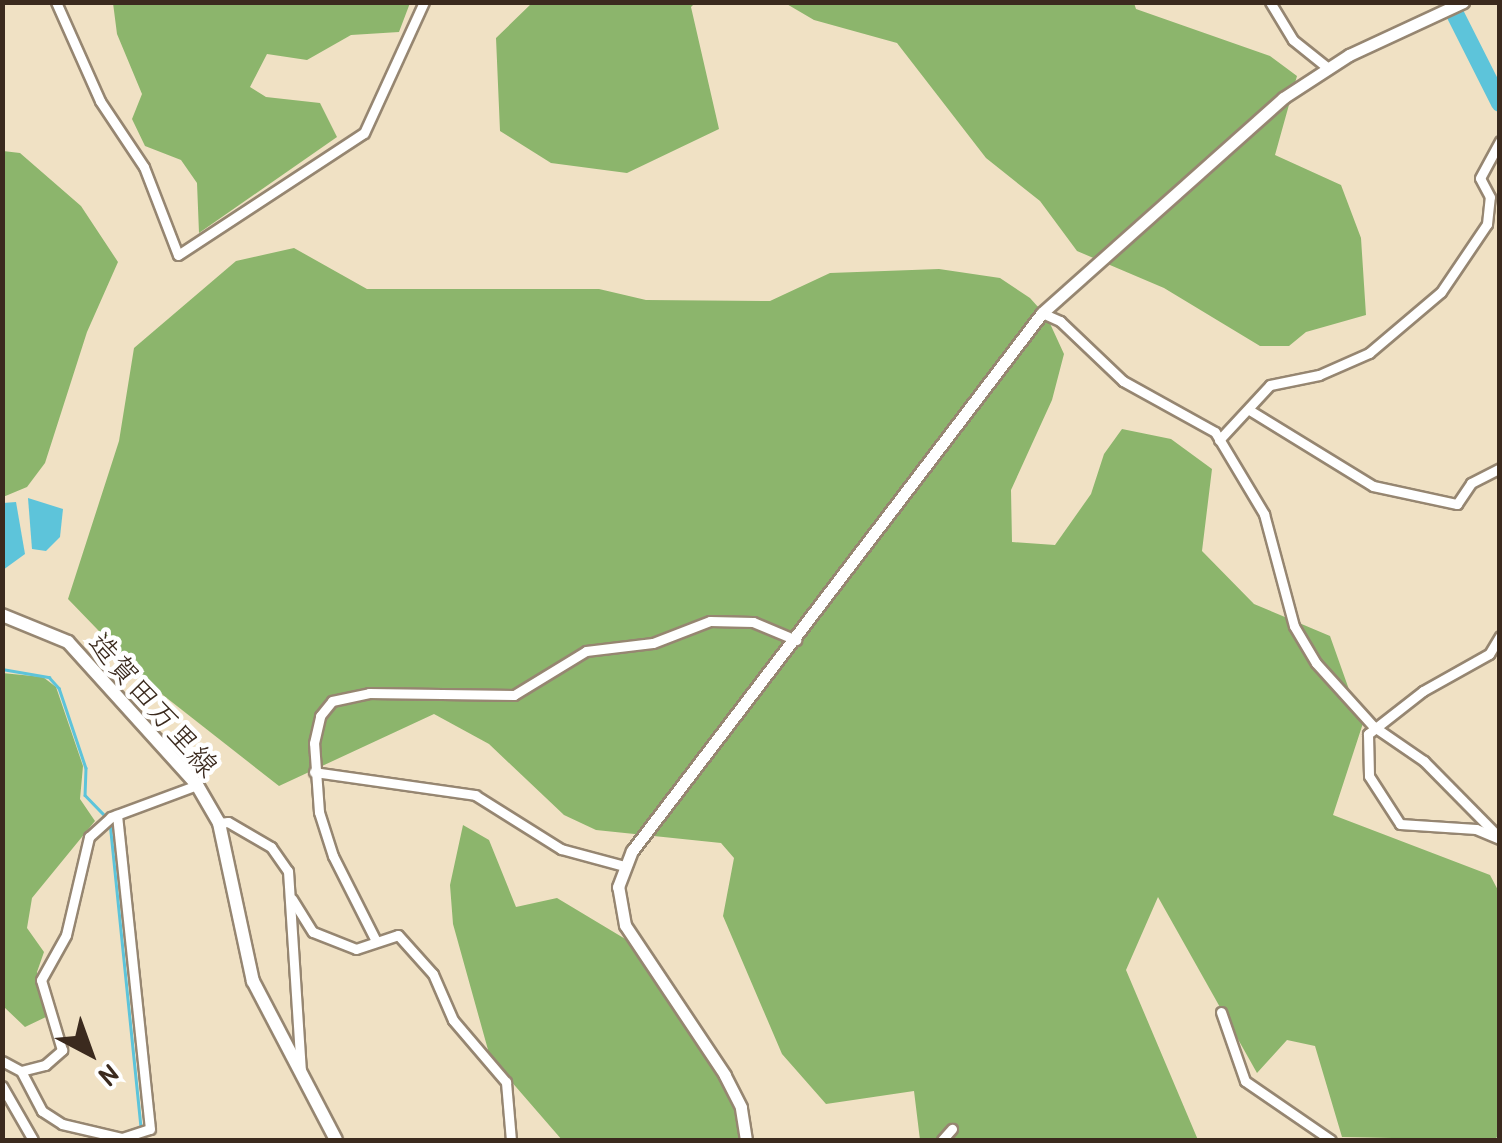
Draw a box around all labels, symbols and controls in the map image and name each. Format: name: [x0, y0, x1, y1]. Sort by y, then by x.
street label: 造賀田万里線: [81, 624, 227, 784]
north arrow: [40, 1003, 140, 1103]
text: N: [92, 1056, 128, 1095]

